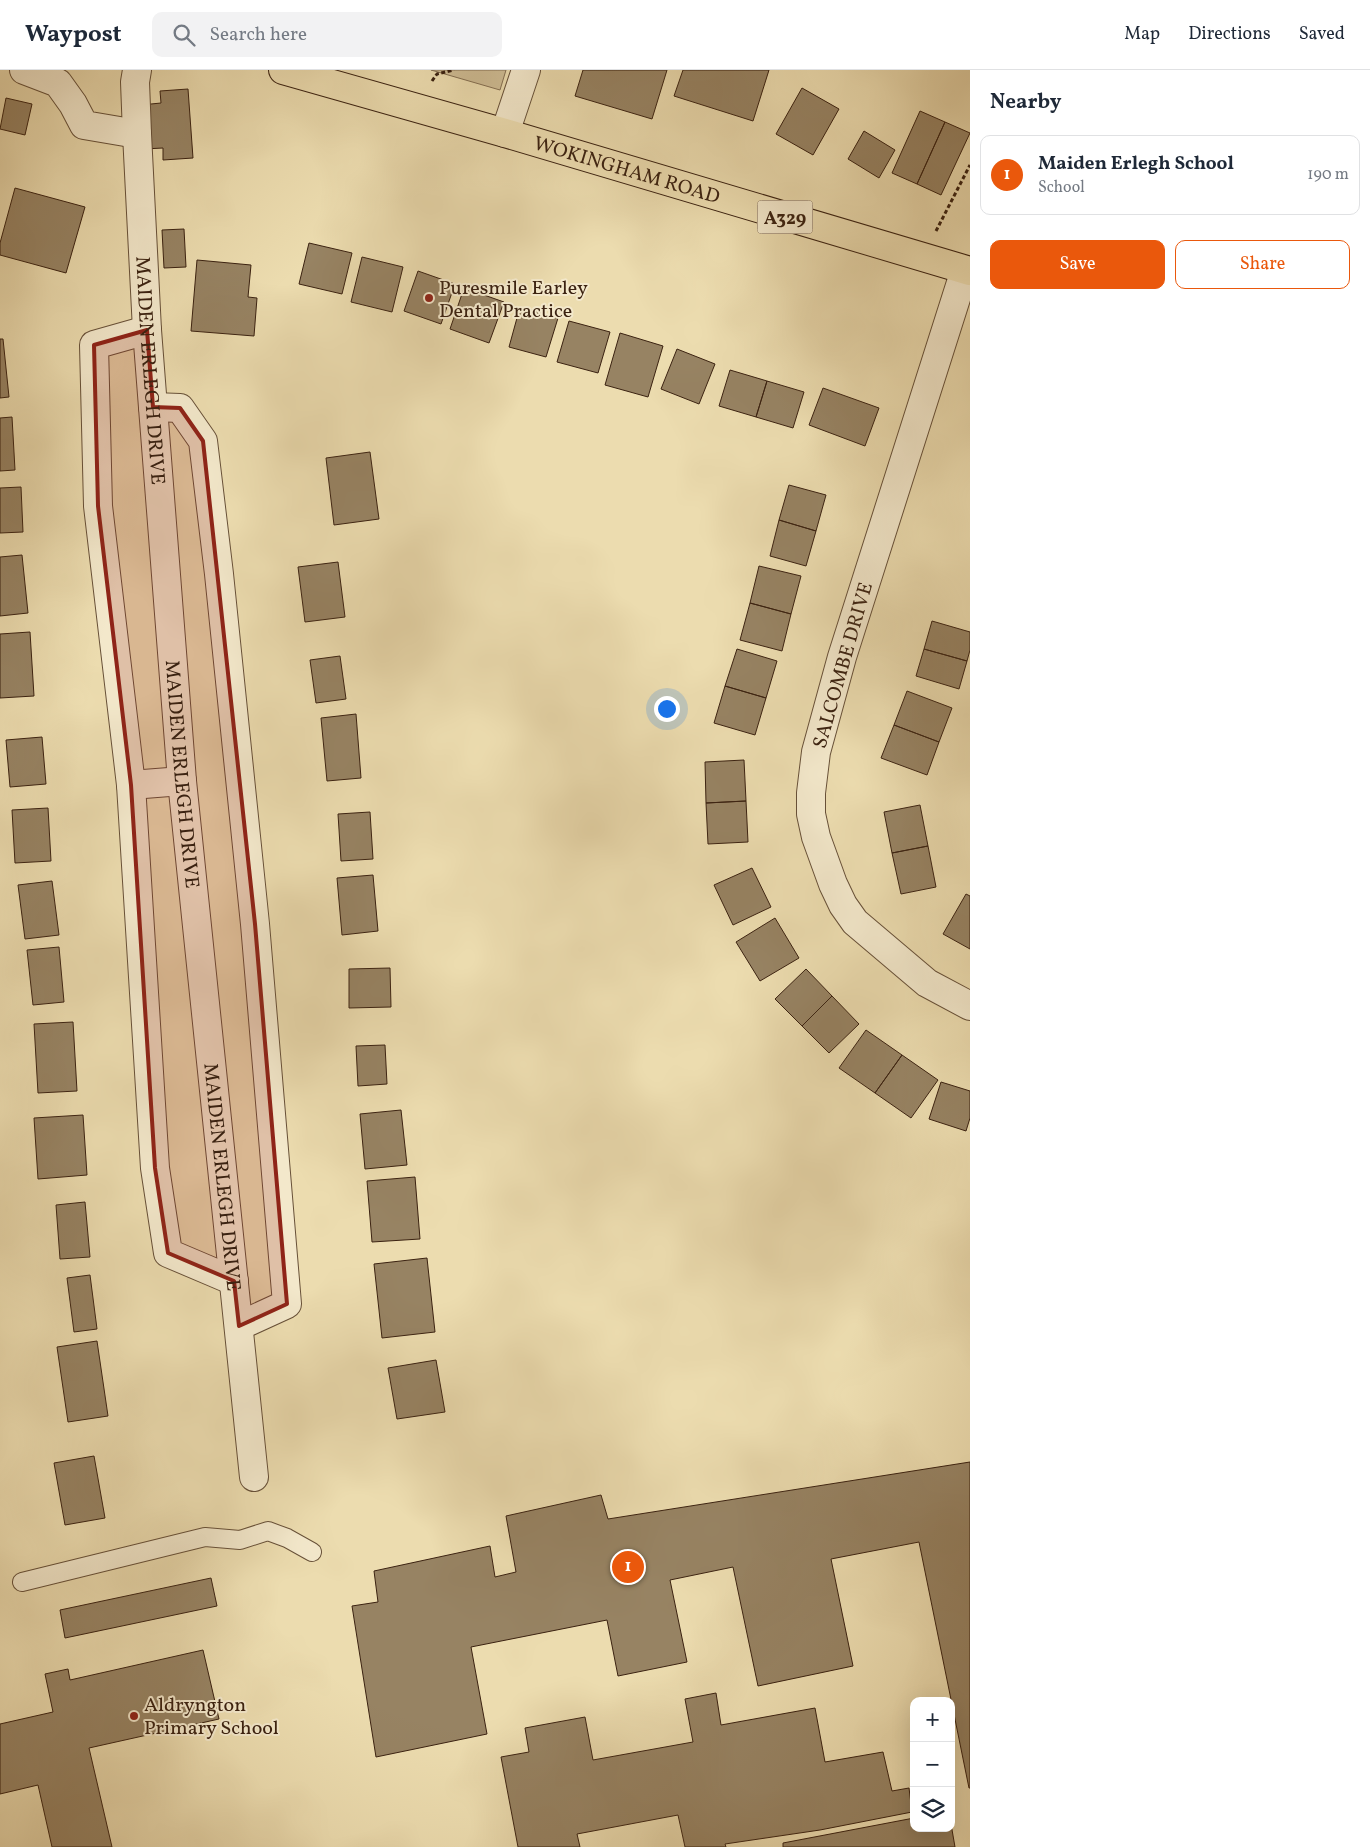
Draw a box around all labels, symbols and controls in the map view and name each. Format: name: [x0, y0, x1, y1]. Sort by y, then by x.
search box: [152, 12, 502, 57]
text: Waypost: [25, 18, 122, 52]
icon: search: [170, 21, 198, 49]
text: Search here: [210, 22, 307, 48]
text: Map: [1124, 22, 1160, 47]
text: Directions: [1188, 22, 1271, 47]
text: Saved: [1299, 22, 1345, 47]
text: Nearby: [990, 88, 1061, 117]
street label: WOKINGHAM ROAD: [530, 130, 723, 212]
text: Maiden Erlegh School: [1038, 151, 1234, 177]
text: 1: [1004, 164, 1010, 186]
text: 190 m: [1307, 164, 1349, 186]
text: School: [1038, 177, 1085, 199]
road number: A329: [758, 200, 812, 233]
button: Save: [990, 240, 1165, 289]
button: Share: [1175, 240, 1350, 289]
street label: MAIDEN ERLEGH DRIVE: [127, 255, 171, 486]
place label: Puresmile Earley Dental Practice: [439, 275, 588, 326]
marker: Puresmile Earley Dental Practice: [423, 292, 435, 304]
street label: SALCOMBE DRIVE: [807, 579, 881, 752]
street label: MAIDEN ERLEGH DRIVE: [157, 659, 205, 890]
your location: [654, 696, 680, 722]
street label: MAIDEN ERLEGH DRIVE: [195, 1062, 247, 1293]
pin: 1: [612, 1548, 644, 1586]
place label: Aldryngton Primary School: [144, 1692, 279, 1743]
map controls: [910, 1697, 955, 1832]
button: +: [910, 1697, 955, 1742]
marker: Aldryngton Primary School: [128, 1710, 140, 1722]
button: −: [910, 1742, 955, 1787]
button: layers: [910, 1787, 955, 1832]

